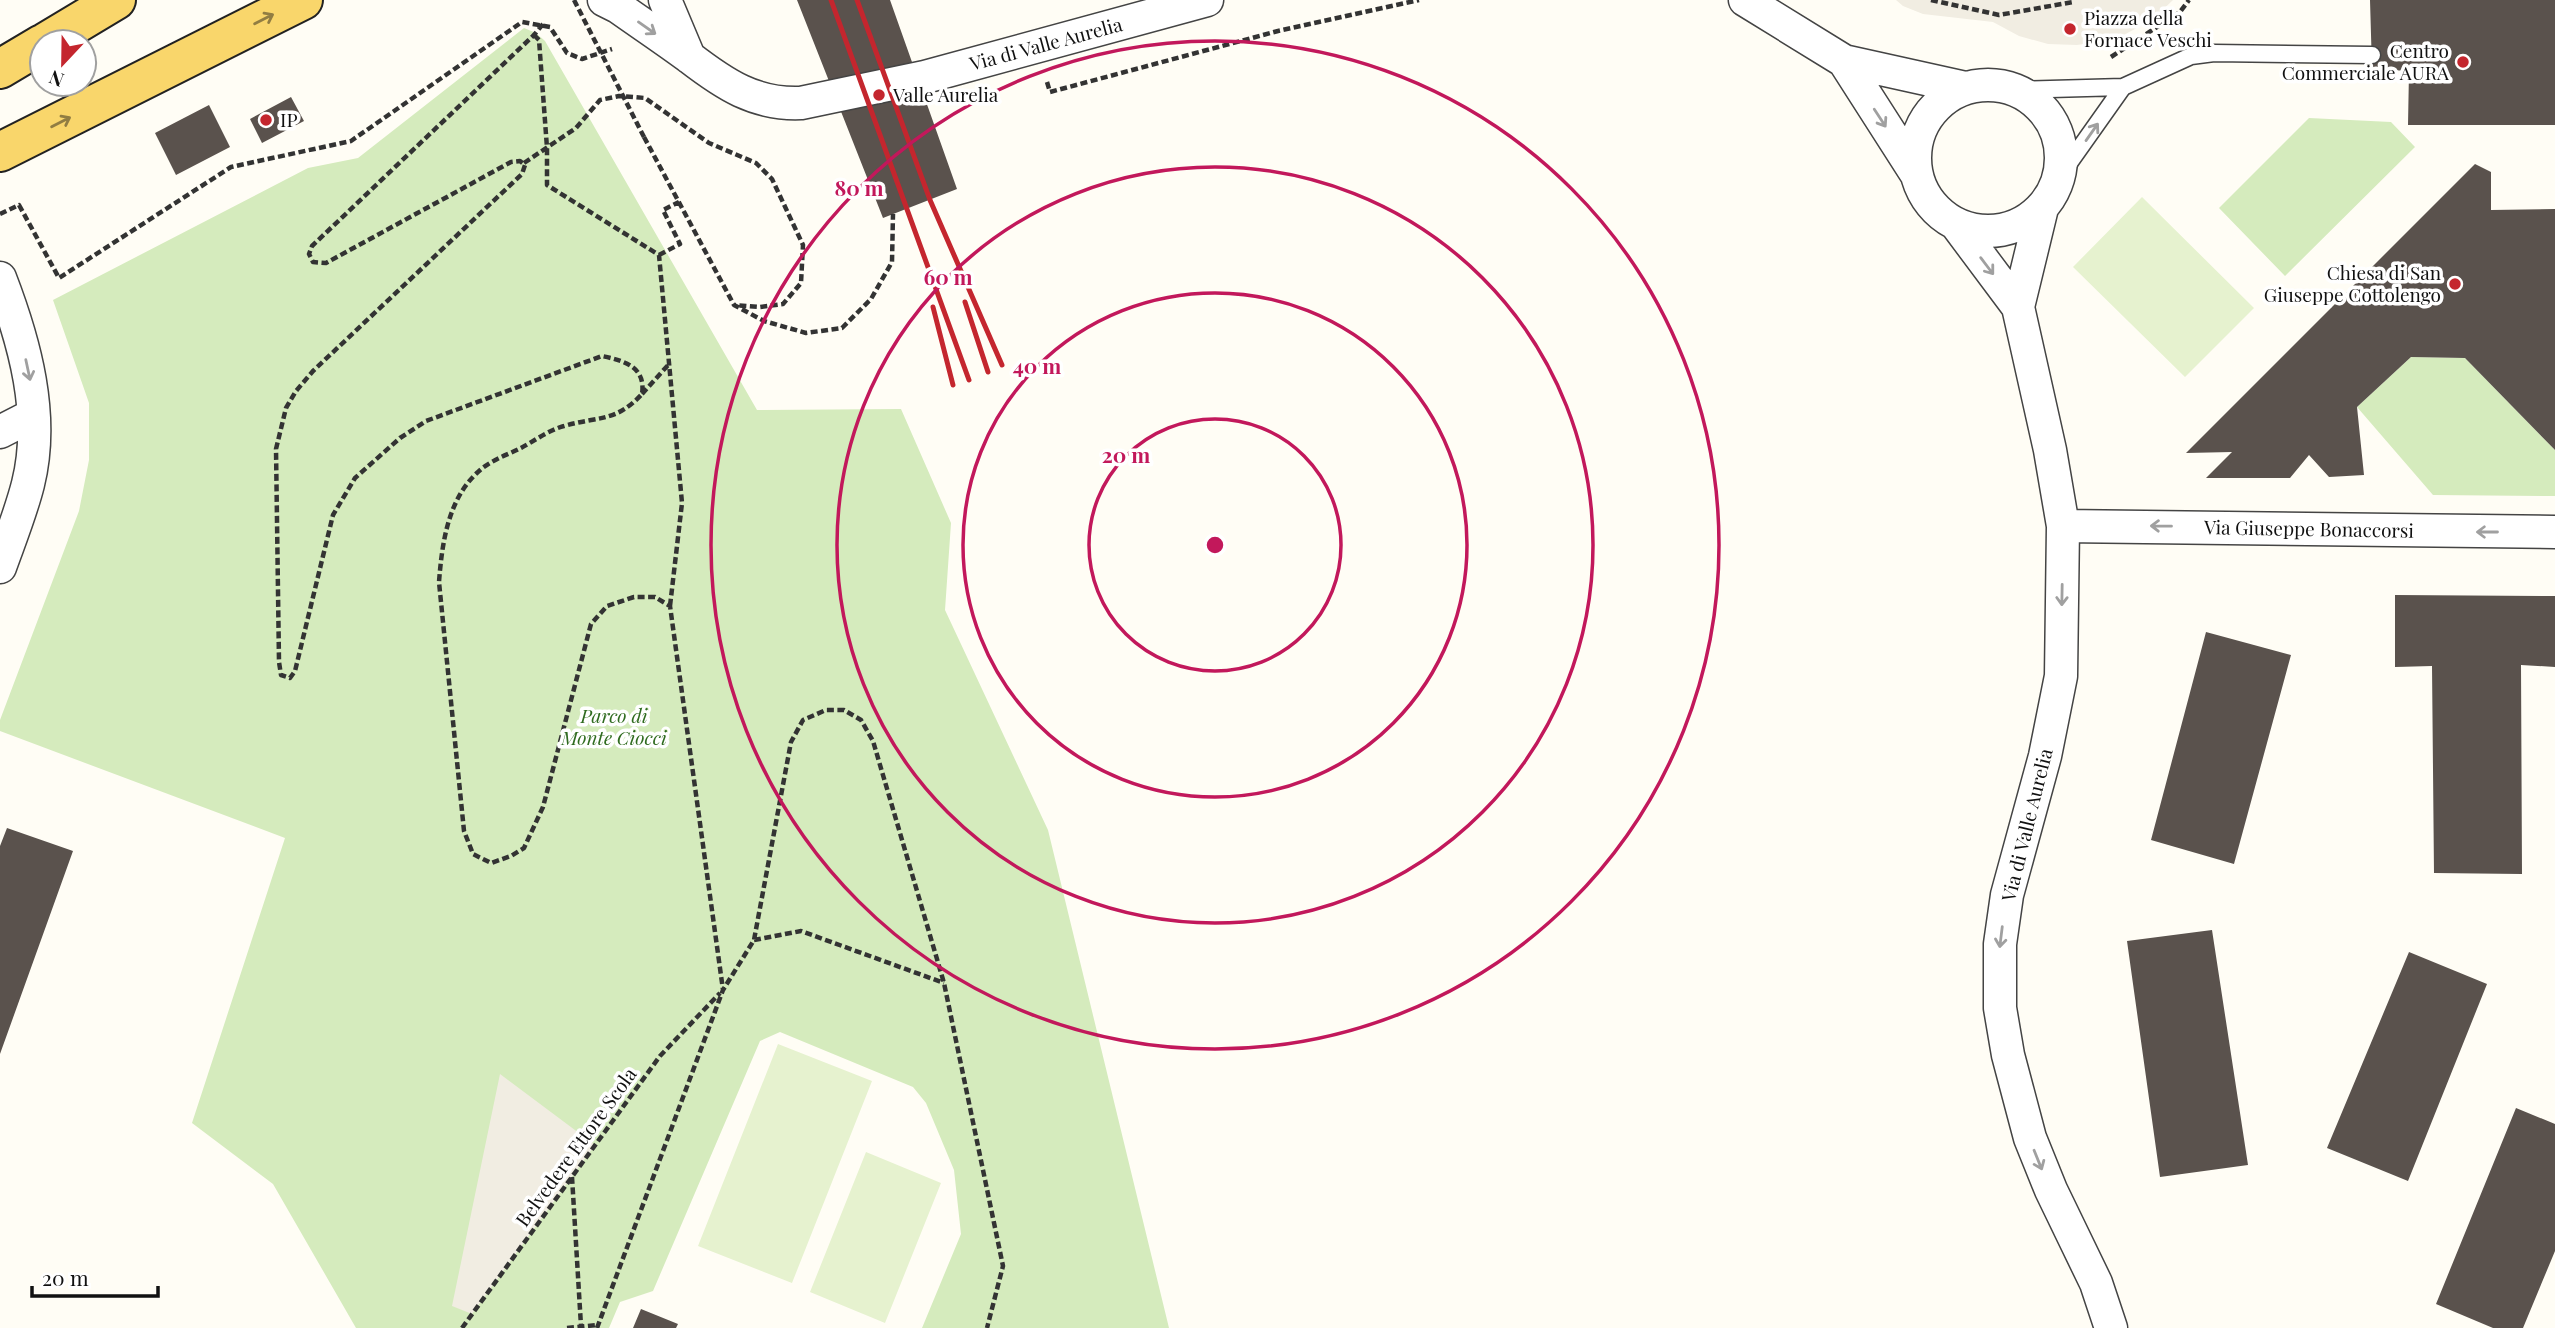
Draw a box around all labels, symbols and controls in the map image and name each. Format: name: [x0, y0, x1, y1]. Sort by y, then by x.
place label: Piazza della Fornace Veschi: [2084, 4, 2212, 52]
street label: Via di Valle Aurelia: [966, 10, 1125, 76]
one-way arrow: [253, 12, 274, 26]
one-way arrow: [637, 21, 656, 35]
marker: Piazza della Fornace Veschi: [2062, 21, 2078, 37]
north arrow: [28, 28, 98, 98]
place label: Centro Commerciale AURA: [2282, 37, 2450, 85]
marker: Centro Commerciale AURA: [2455, 54, 2471, 70]
text: N: [45, 65, 67, 94]
place label: Valle Aurelia: [892, 81, 999, 107]
marker: Valle Aurelia: [871, 87, 887, 103]
place label: IP: [280, 106, 298, 132]
one-way arrow: [1874, 107, 1888, 127]
marker: IP: [258, 112, 274, 128]
one-way arrow: [50, 114, 71, 128]
one-way arrow: [2085, 123, 2099, 142]
text: 80 m: [834, 173, 884, 201]
one-way arrow: [1980, 256, 1994, 275]
place label: Chiesa di San Giuseppe Cottolengo: [2264, 259, 2442, 307]
text: 60 m: [923, 262, 973, 290]
marker: Chiesa di San Giuseppe Cottolengo: [2447, 276, 2463, 292]
text: 40 m: [1013, 351, 1061, 379]
one-way arrow: [21, 358, 35, 381]
text: 20 m: [1102, 440, 1150, 468]
street label: Via Giuseppe Bonaccorsi: [2203, 513, 2415, 543]
one-way arrow: [2150, 520, 2173, 533]
one-way arrow: [2476, 525, 2499, 539]
centre of rings: [1203, 533, 1227, 557]
one-way arrow: [2055, 583, 2069, 606]
park label: Parco di Monte Ciocci: [560, 702, 668, 750]
street label: Via di Valle Aurelia: [1994, 745, 2058, 905]
one-way arrow: [1994, 926, 2007, 948]
street label: Belvedere Ettore Scola: [509, 1061, 642, 1231]
one-way arrow: [2033, 1148, 2046, 1170]
scale bar: [32, 1254, 158, 1298]
text: 20 m: [42, 1263, 89, 1291]

